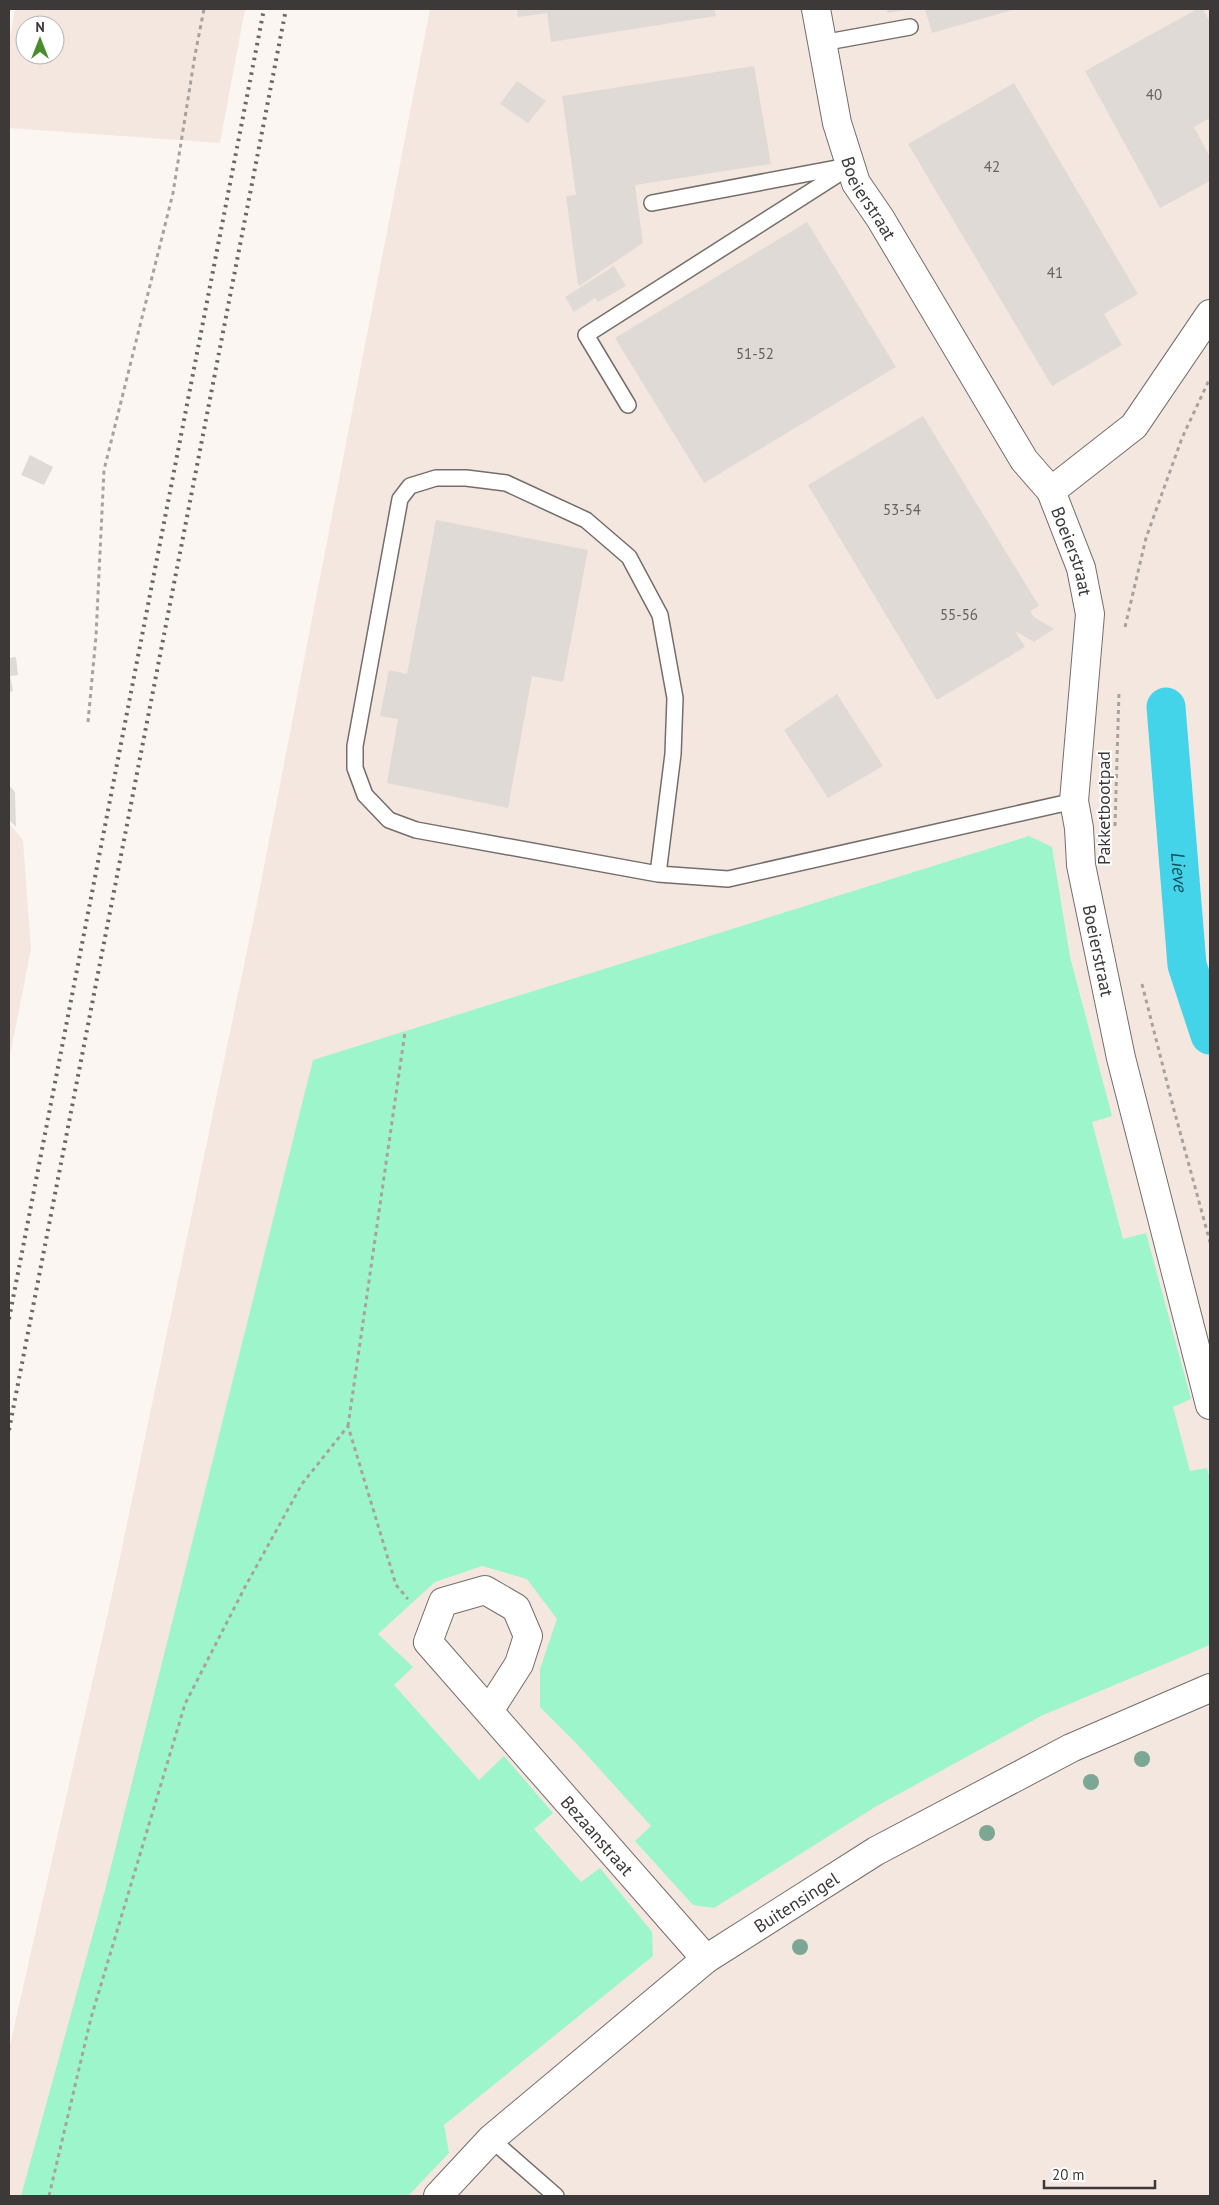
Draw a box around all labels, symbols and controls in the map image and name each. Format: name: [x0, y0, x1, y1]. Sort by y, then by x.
north arrow: [15, 15, 65, 65]
text: N: [35, 18, 45, 36]
house number: 40: [1146, 85, 1162, 104]
street label: Boeierstraat: [837, 153, 902, 244]
house number: 42: [984, 157, 1000, 176]
house number: 41: [1047, 263, 1063, 282]
house number: 51-52: [736, 344, 774, 363]
house number: 53-54: [883, 500, 921, 519]
street label: Boeierstraat: [1047, 503, 1098, 598]
house number: 55-56: [940, 605, 978, 624]
street label: Pakketbootpad: [1092, 751, 1115, 865]
water label: Lieve: [1166, 852, 1193, 894]
street label: Boeierstraat: [1078, 902, 1119, 998]
street label: Bezaanstraat: [556, 1790, 639, 1880]
street label: Buitensingel: [749, 1866, 844, 1937]
scale bar: [1044, 2158, 1155, 2190]
text: 20 m: [1052, 2165, 1085, 2184]

